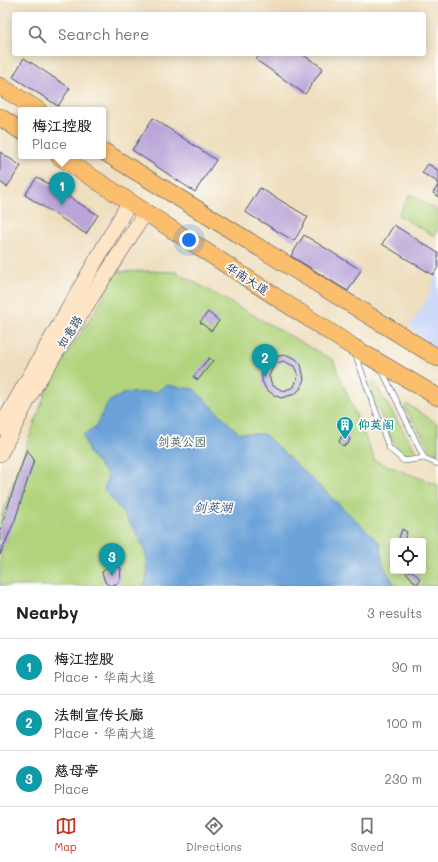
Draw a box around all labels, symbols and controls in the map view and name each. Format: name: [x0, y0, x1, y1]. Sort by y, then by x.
search box: [12, 12, 426, 56]
icon: search: [26, 23, 48, 45]
text: Search here: [58, 24, 149, 44]
popup: [18, 107, 106, 159]
text: 梅江控股: [32, 115, 92, 135]
text: Place: [32, 135, 67, 152]
pin: 1: [49, 172, 75, 205]
your location: [179, 230, 199, 250]
street label: 华南大道: [223, 258, 272, 298]
street label: 如意路: [53, 312, 85, 351]
pin: 2: [252, 344, 278, 377]
building icon: 仰英阁: [335, 415, 355, 440]
place label: 仰英阁: [358, 416, 394, 432]
park label: 剑英公园: [158, 433, 206, 449]
water label: 剑英湖: [193, 498, 234, 515]
map controls: [390, 538, 426, 574]
button: locate: [390, 538, 426, 574]
pin: 3: [99, 543, 125, 576]
text: Nearby: [16, 601, 78, 623]
text: 3 results: [367, 604, 422, 621]
text: 梅江控股: [54, 648, 114, 668]
text: 1: [26, 658, 32, 675]
text: 90 m: [392, 658, 422, 675]
text: Place · 华南大道: [54, 668, 155, 685]
text: 法制宣传长廊: [54, 704, 144, 724]
text: 2: [25, 714, 33, 731]
text: 100 m: [386, 714, 422, 731]
text: Place · 华南大道: [54, 724, 155, 741]
text: 慈母亭: [54, 760, 99, 780]
text: 3: [25, 770, 33, 787]
text: 230 m: [385, 770, 422, 787]
text: Place: [54, 780, 89, 797]
tab: Map: [55, 815, 77, 854]
tab: Directions: [186, 815, 242, 854]
tab: Saved: [351, 815, 383, 854]

